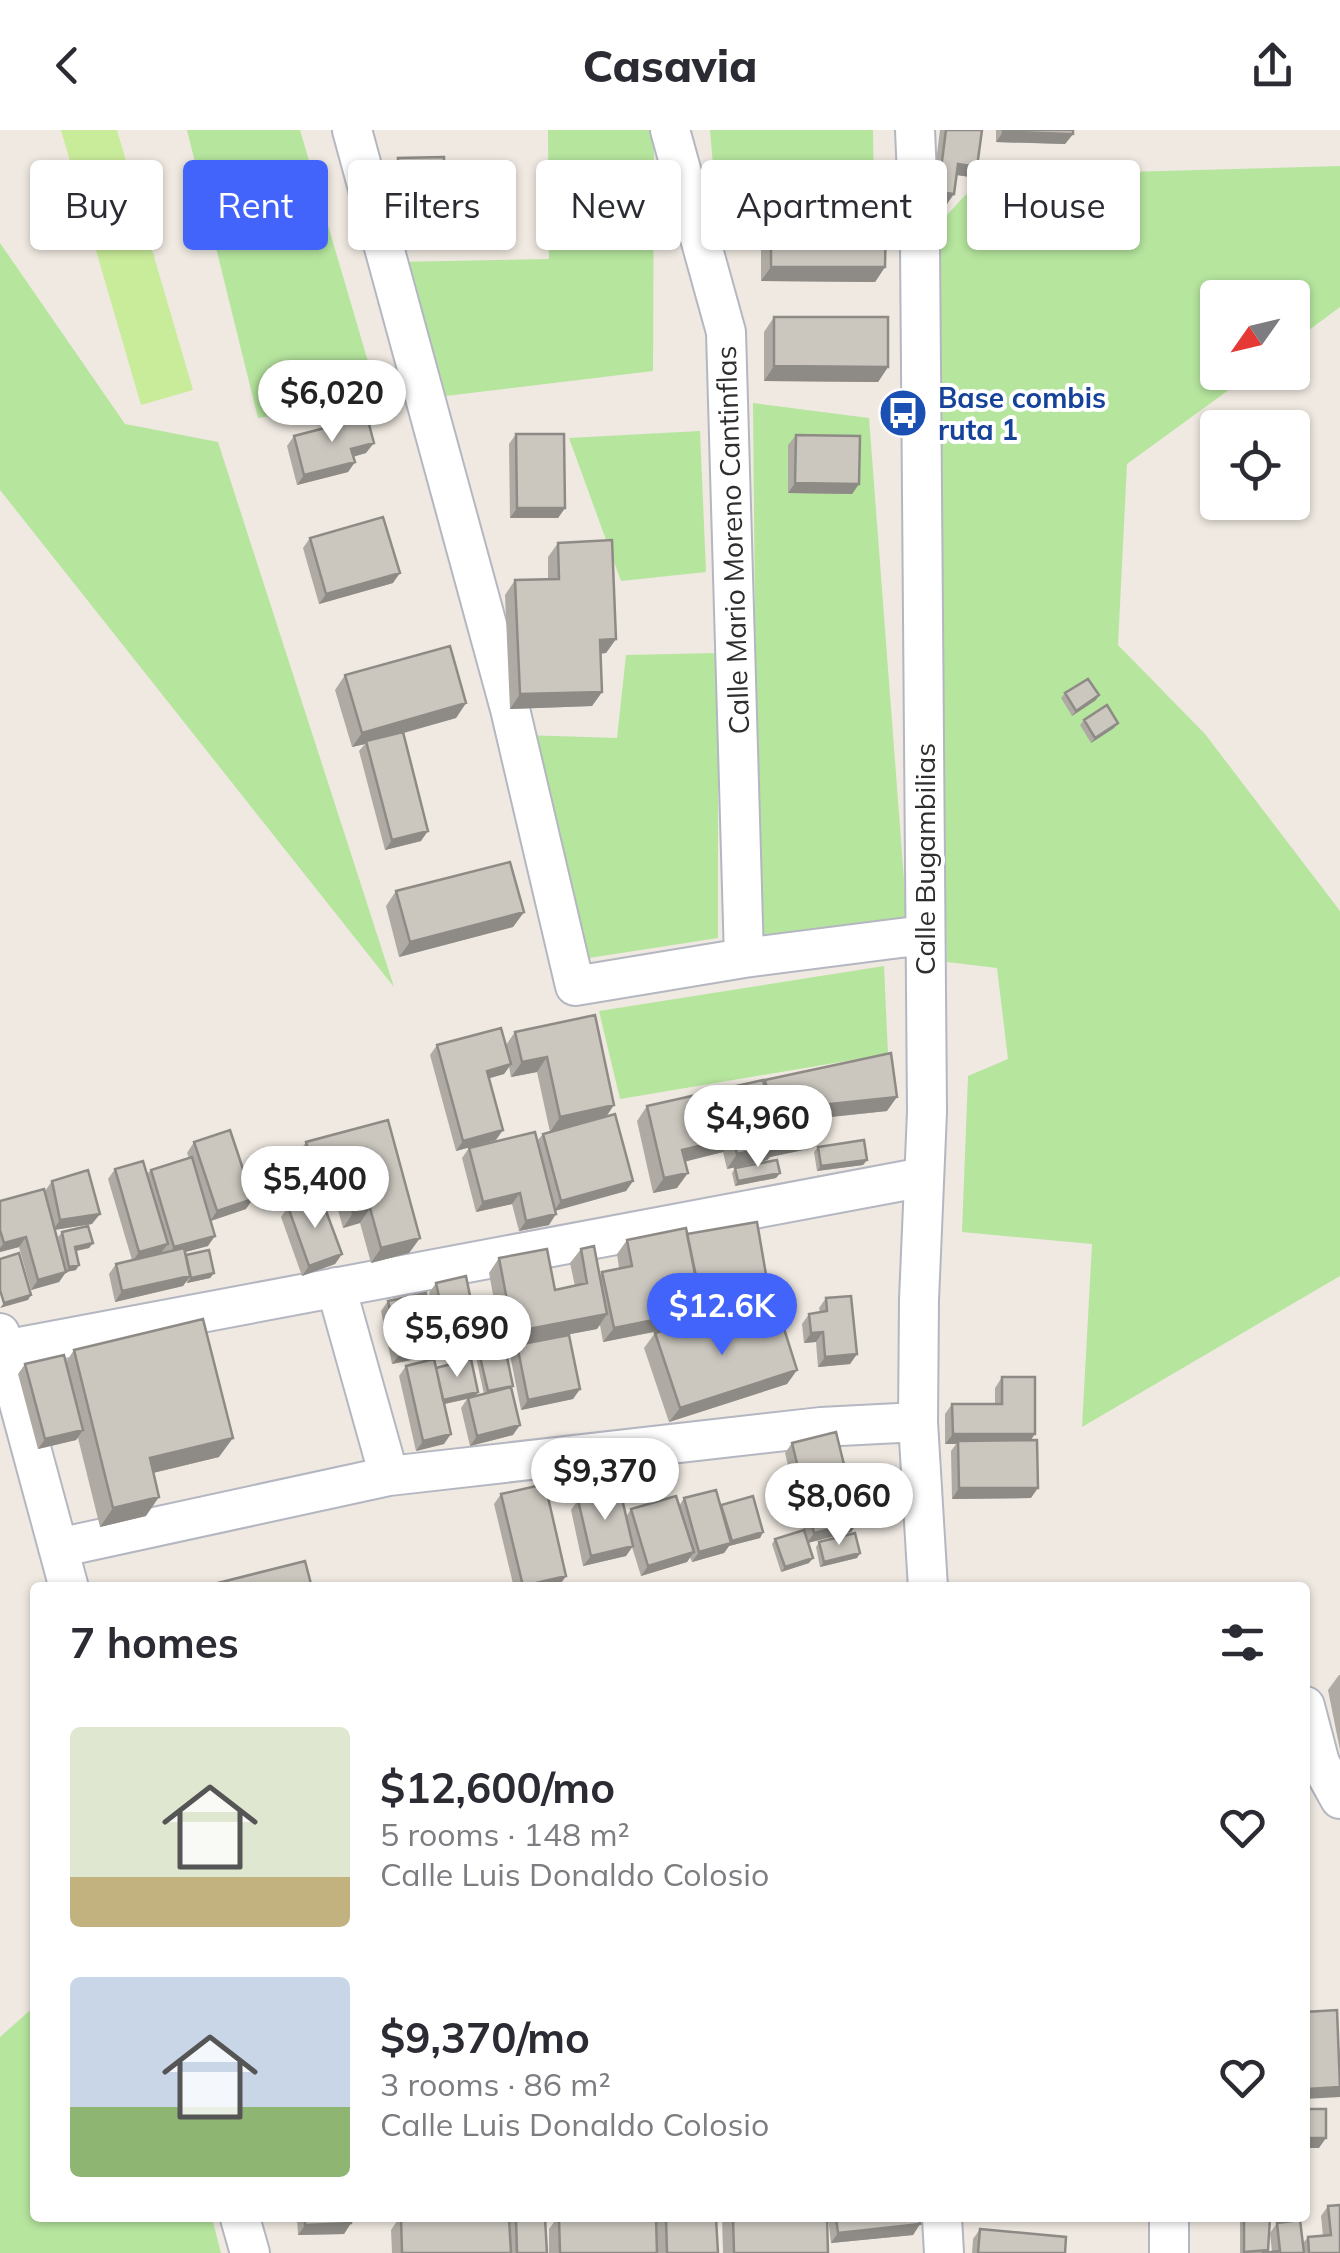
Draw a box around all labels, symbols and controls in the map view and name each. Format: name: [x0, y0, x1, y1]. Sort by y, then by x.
text: Casavia: [583, 37, 757, 93]
icon: back: [40, 38, 95, 93]
icon: share: [1245, 38, 1300, 93]
chip: Buy: [30, 160, 163, 250]
chip: Rent: [183, 160, 328, 250]
chip: Filters: [348, 160, 516, 250]
chip: New: [536, 160, 681, 250]
chip: Apartment: [701, 160, 947, 250]
chip: House: [967, 160, 1140, 250]
north arrow: [1200, 280, 1310, 390]
map controls: [1200, 280, 1310, 520]
street label: Calle Mario Moreno Cantinflas: [708, 345, 756, 735]
pin: $6,020: [251, 360, 413, 445]
text: $6,020: [280, 372, 384, 412]
place label: Base combis ruta 1: [938, 380, 1106, 447]
bus stop icon: Base combis ruta 1: [877, 387, 929, 439]
button: locate: [1200, 410, 1310, 520]
street label: Calle Bugambilias: [907, 743, 942, 975]
pin: $4,960: [677, 1085, 839, 1170]
text: $4,960: [706, 1097, 810, 1137]
pin: $5,400: [234, 1146, 396, 1231]
text: $5,400: [263, 1158, 367, 1198]
pin: $12.6K: [641, 1273, 803, 1358]
text: $12.6K: [669, 1285, 775, 1325]
pin: $5,690: [376, 1295, 538, 1380]
text: $5,690: [405, 1307, 509, 1347]
pin: $9,370: [524, 1438, 686, 1523]
text: $9,370: [553, 1450, 657, 1490]
pin: $8,060: [758, 1463, 920, 1548]
text: $8,060: [787, 1475, 891, 1515]
icon: filters: [1215, 1615, 1270, 1670]
text: 7 homes: [70, 1616, 239, 1669]
text: $12,600/mo: [380, 1761, 615, 1814]
icon: home: [150, 1767, 270, 1887]
icon: heart: [1215, 1800, 1270, 1855]
text: 5 rooms · 148 m²: [380, 1814, 630, 1854]
text: Calle Luis Donaldo Colosio: [380, 1854, 769, 1894]
text: $9,370/mo: [380, 2011, 590, 2064]
icon: home: [150, 2017, 270, 2137]
icon: heart: [1215, 2050, 1270, 2105]
text: 3 rooms · 86 m²: [380, 2064, 611, 2104]
text: Calle Luis Donaldo Colosio: [380, 2104, 769, 2144]

